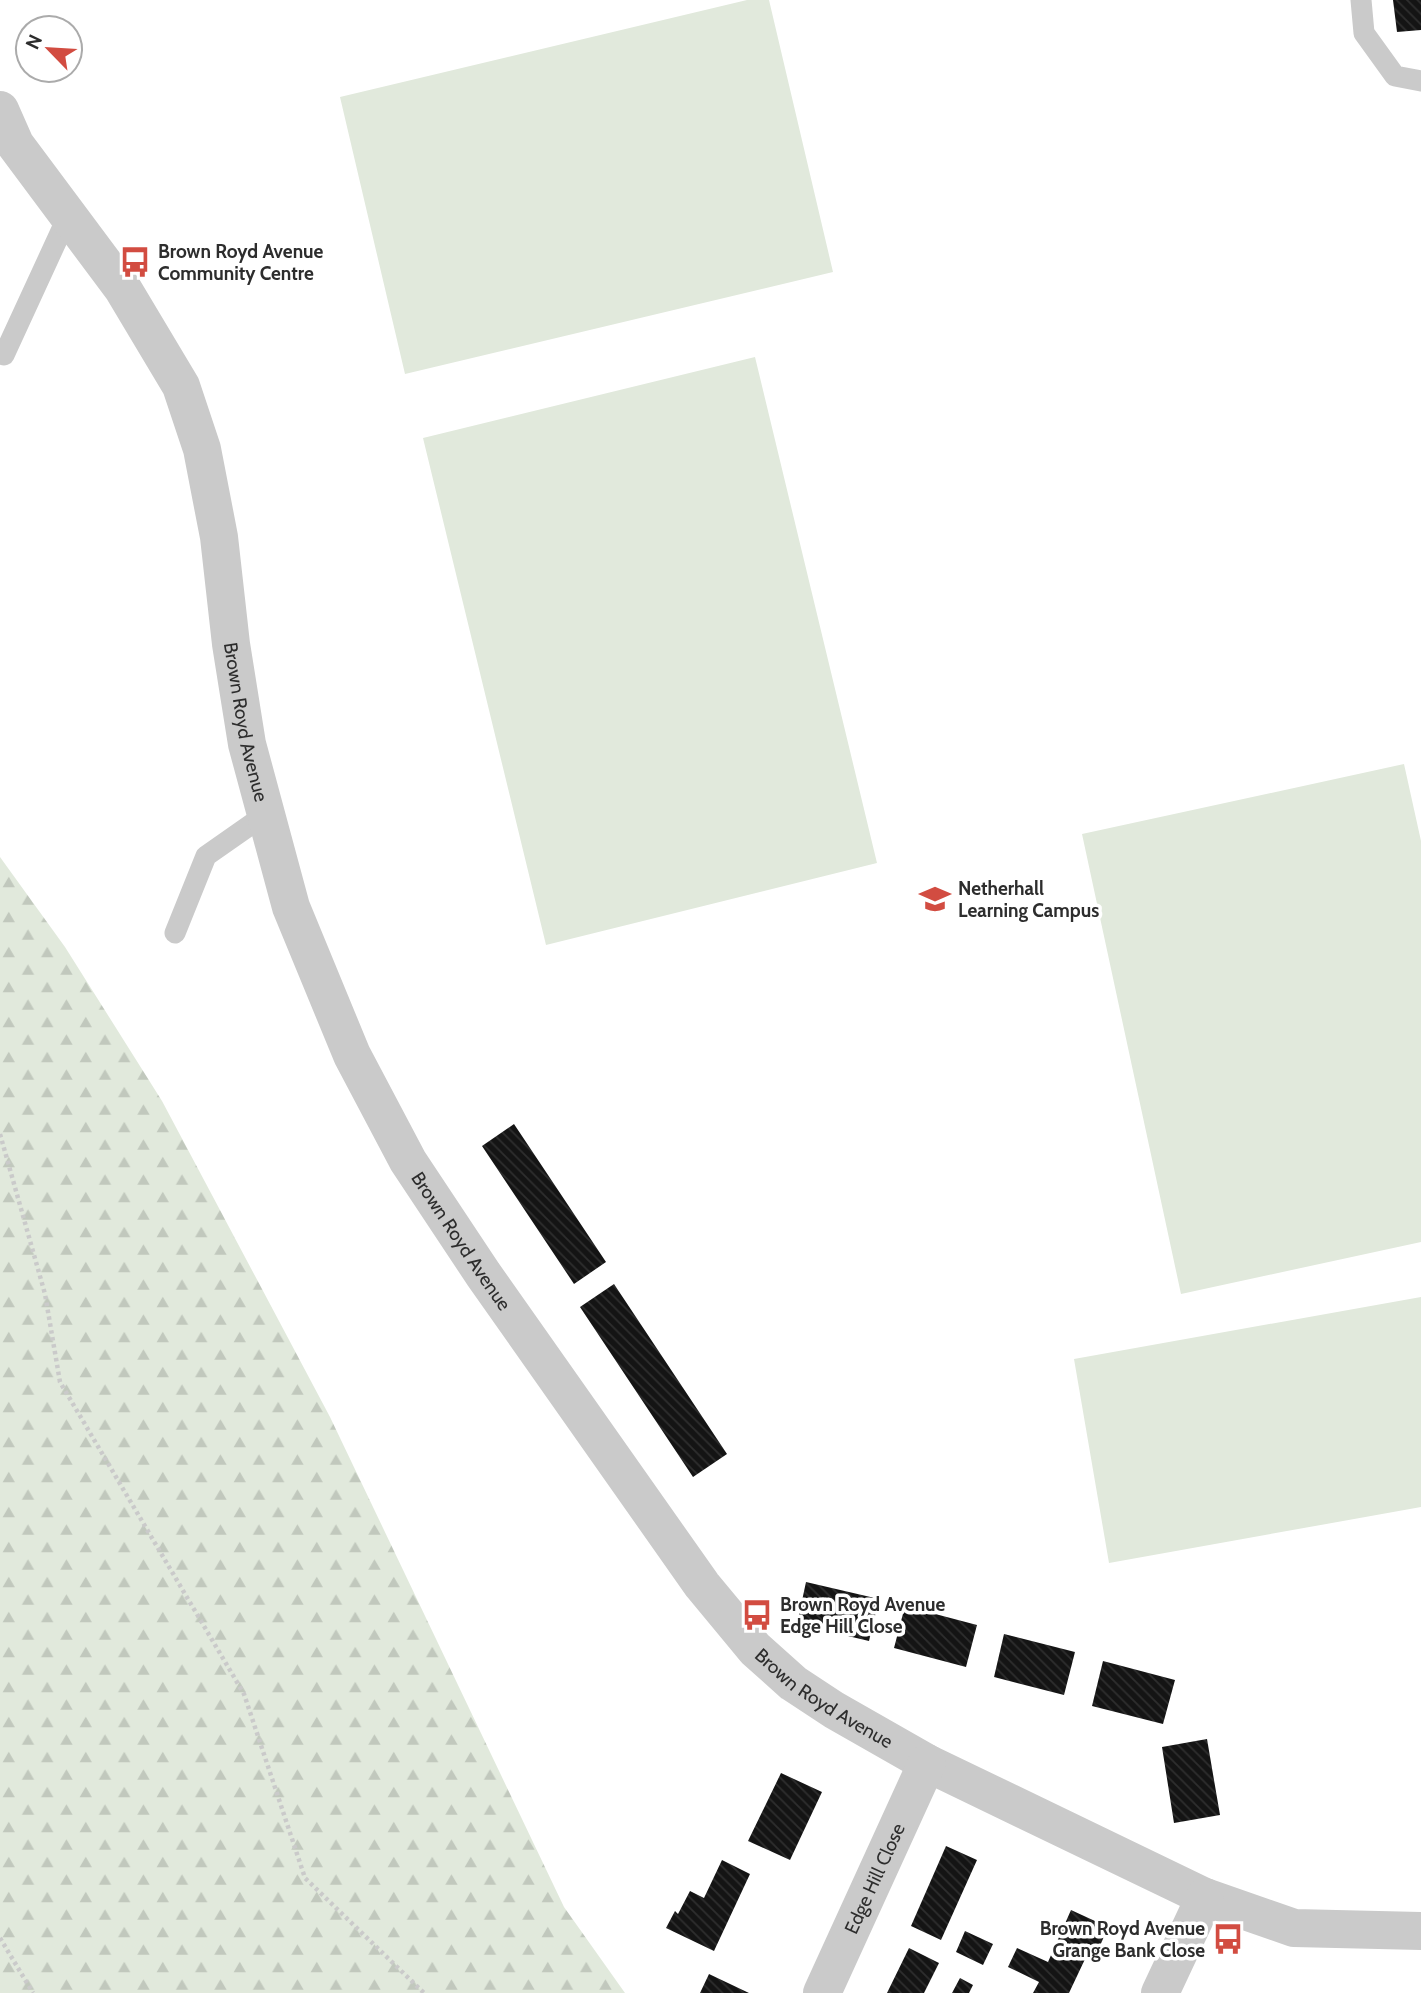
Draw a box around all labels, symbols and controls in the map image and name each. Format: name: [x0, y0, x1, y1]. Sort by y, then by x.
north arrow: [14, 14, 84, 84]
text: N: [21, 31, 47, 53]
place label: Brown Royd Avenue Community Centre: [158, 240, 324, 285]
bus stop icon: Brown Royd Avenue Community Centre: [118, 245, 152, 279]
street label: Brown Royd Avenue: [219, 641, 273, 804]
place label: Netherhall Learning Campus: [958, 877, 1099, 922]
school or university icon: Netherhall Learning Campus: [918, 882, 952, 916]
street label: Brown Royd Avenue: [406, 1168, 516, 1315]
place label: Brown Royd Avenue Edge Hill Close: [780, 1593, 946, 1638]
bus stop icon: Brown Royd Avenue Edge Hill Close: [740, 1598, 774, 1632]
street label: Brown Royd Avenue: [750, 1644, 897, 1753]
street label: Edge Hill Close: [840, 1819, 910, 1937]
place label: Brown Royd Avenue Grange Bank Close: [1040, 1917, 1205, 1962]
bus stop icon: Brown Royd Avenue Grange Bank Close: [1211, 1922, 1245, 1956]

